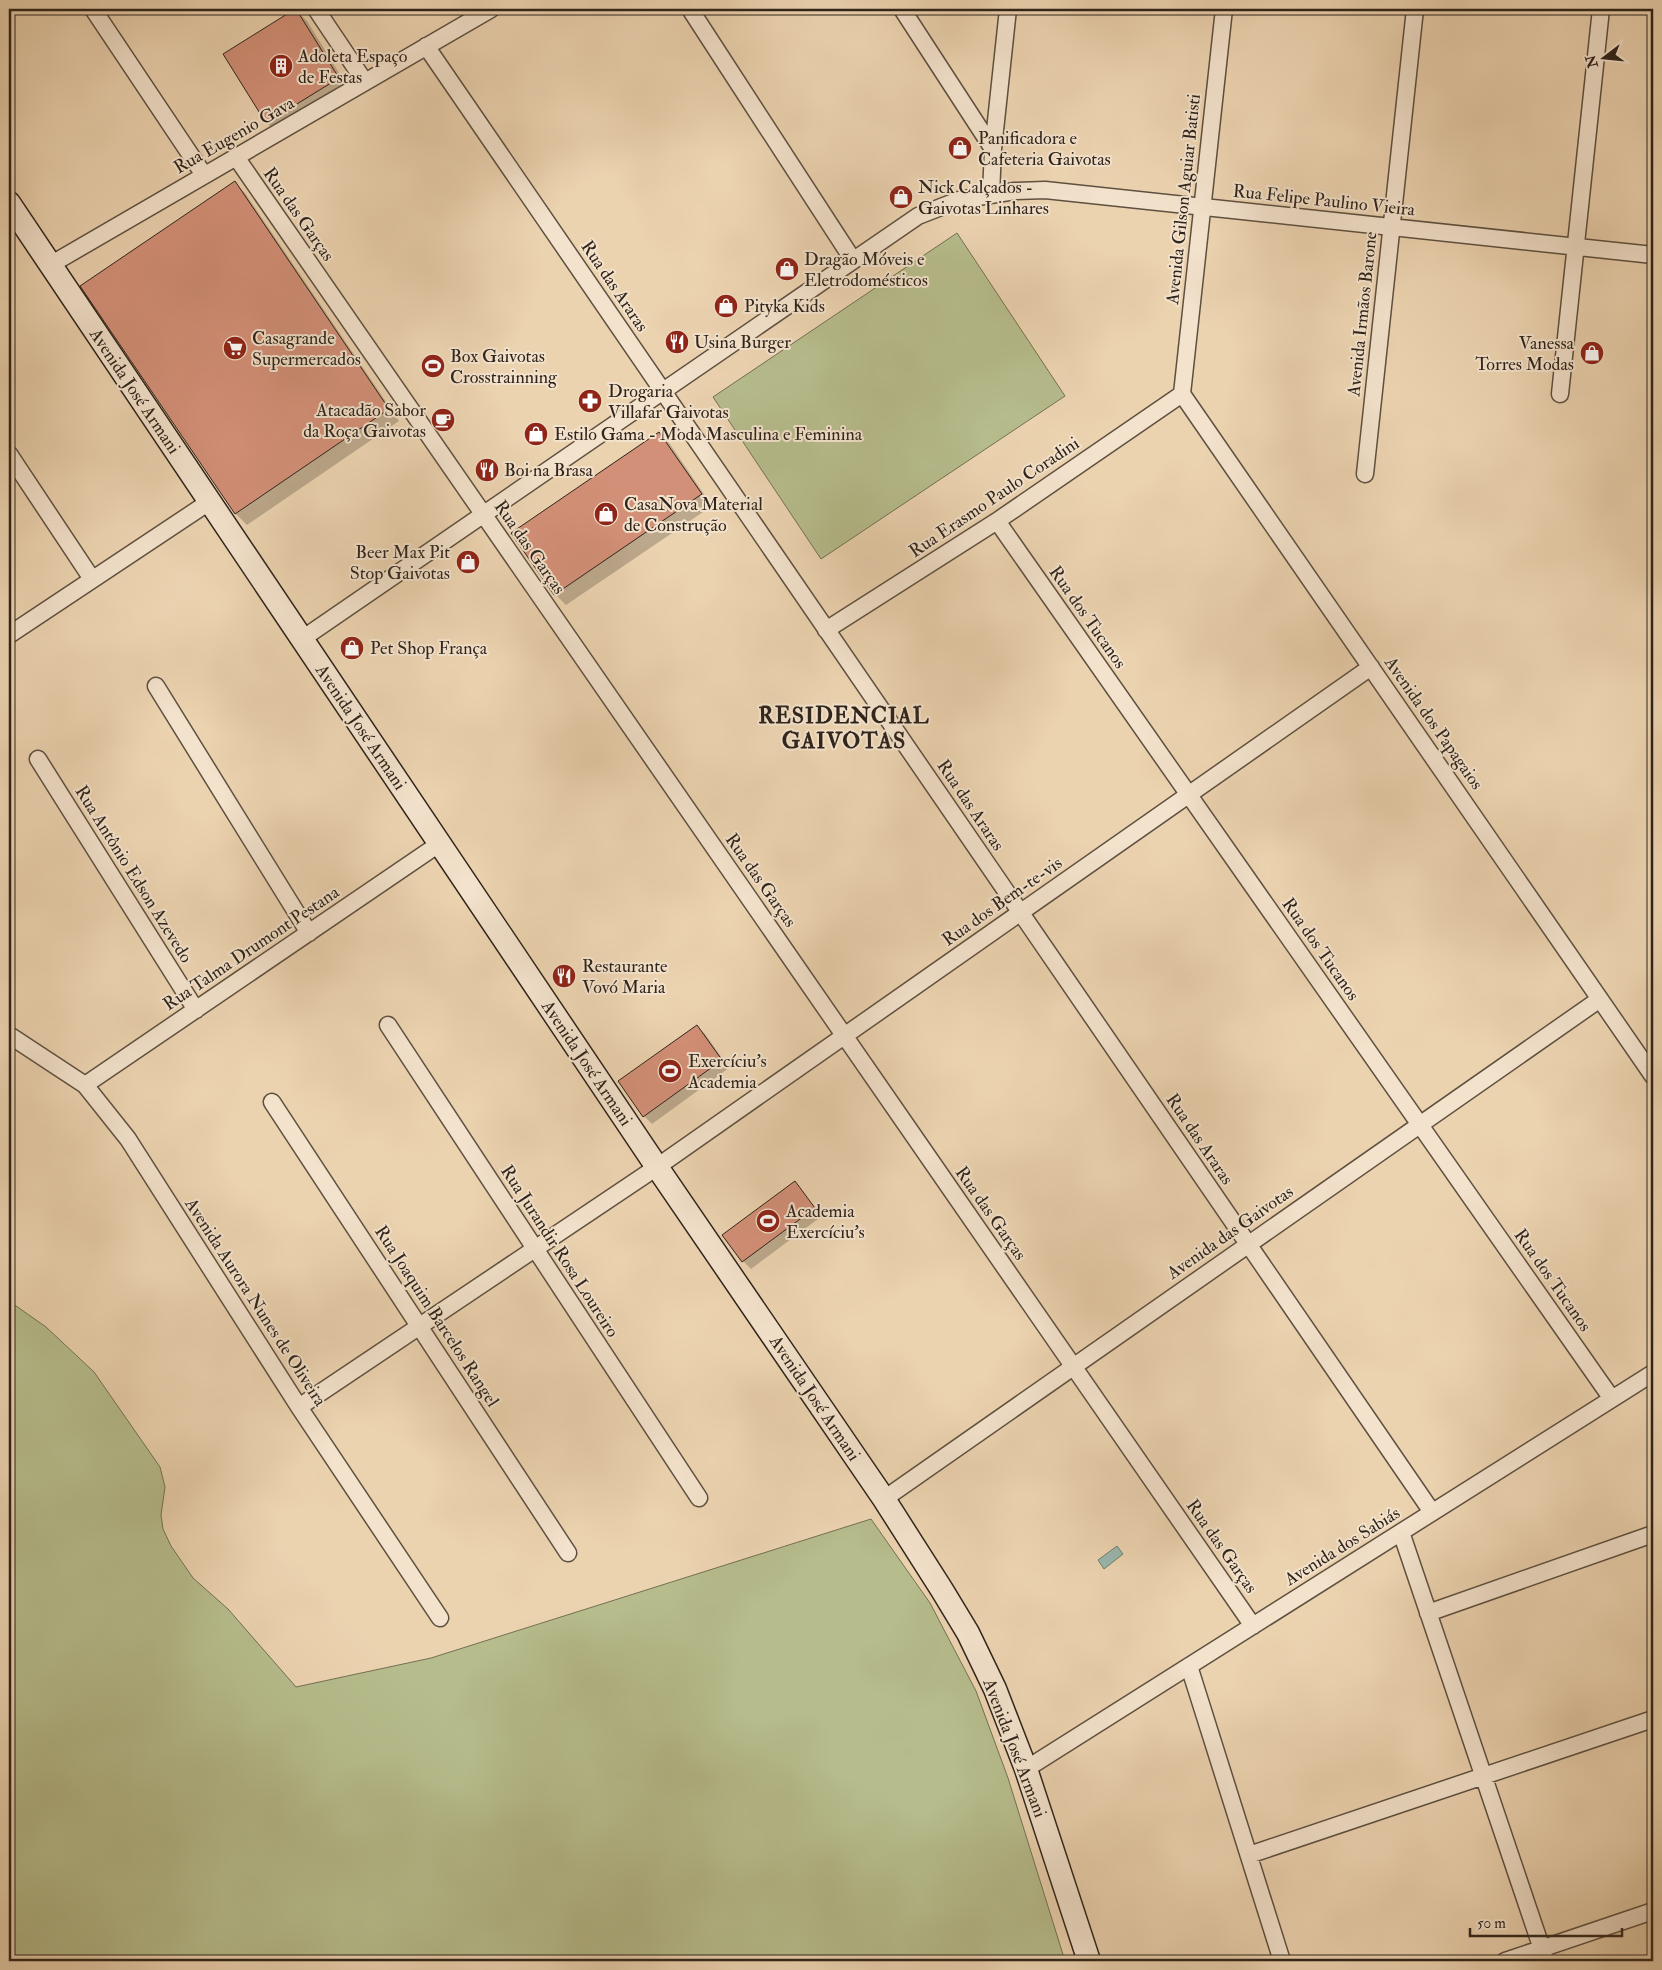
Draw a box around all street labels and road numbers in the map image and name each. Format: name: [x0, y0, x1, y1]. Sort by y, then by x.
street label: Rua Eugenio Gava: [170, 91, 299, 179]
street label: Avenida Gilson Aguiar Batisti: [1161, 92, 1206, 306]
street label: Rua das Garças: [258, 163, 339, 266]
street label: Rua Felipe Paulino Vieira: [1232, 179, 1417, 222]
street label: Avenida Irmãos Barone: [1342, 230, 1383, 399]
street label: Rua das Araras: [576, 236, 654, 336]
street label: Avenida José Armani: [83, 323, 185, 459]
street label: Rua Erasmo Paulo Coradini: [905, 432, 1084, 563]
street label: Rua das Garças: [489, 496, 570, 599]
street label: Rua dos Tucanos: [1044, 561, 1131, 673]
street label: Avenida dos Papagaios: [1378, 651, 1488, 794]
street label: Avenida José Armani: [309, 659, 411, 795]
street label: Rua das Araras: [932, 755, 1010, 855]
street label: Rua Antônio Edson Azevedo: [70, 781, 198, 967]
street label: Rua das Garças: [720, 829, 801, 932]
street label: Rua dos Bem-te-vis: [938, 851, 1067, 951]
street label: Rua Talma Drumont Pestana: [159, 881, 344, 1016]
street label: Rua dos Tucanos: [1277, 893, 1364, 1005]
street label: Avenida José Armani: [535, 995, 637, 1131]
street label: Rua das Araras: [1161, 1089, 1239, 1189]
street label: Rua Jurandir Rosa Loureiro: [495, 1161, 624, 1342]
street label: Rua das Garças: [950, 1162, 1031, 1265]
street label: Avenida das Gaivotas: [1162, 1180, 1298, 1285]
street label: Avenida Aurora Nunes de Oliveira: [179, 1193, 332, 1411]
street label: Rua Joaquim Barcelos Rangel: [369, 1221, 504, 1412]
street label: Rua dos Tucanos: [1509, 1224, 1596, 1336]
street label: Avenida José Armani: [763, 1330, 865, 1466]
street label: Rua das Garças: [1181, 1495, 1262, 1598]
street label: Avenida dos Sabiás: [1279, 1502, 1404, 1592]
street label: Avenida José Armani: [977, 1675, 1052, 1821]

